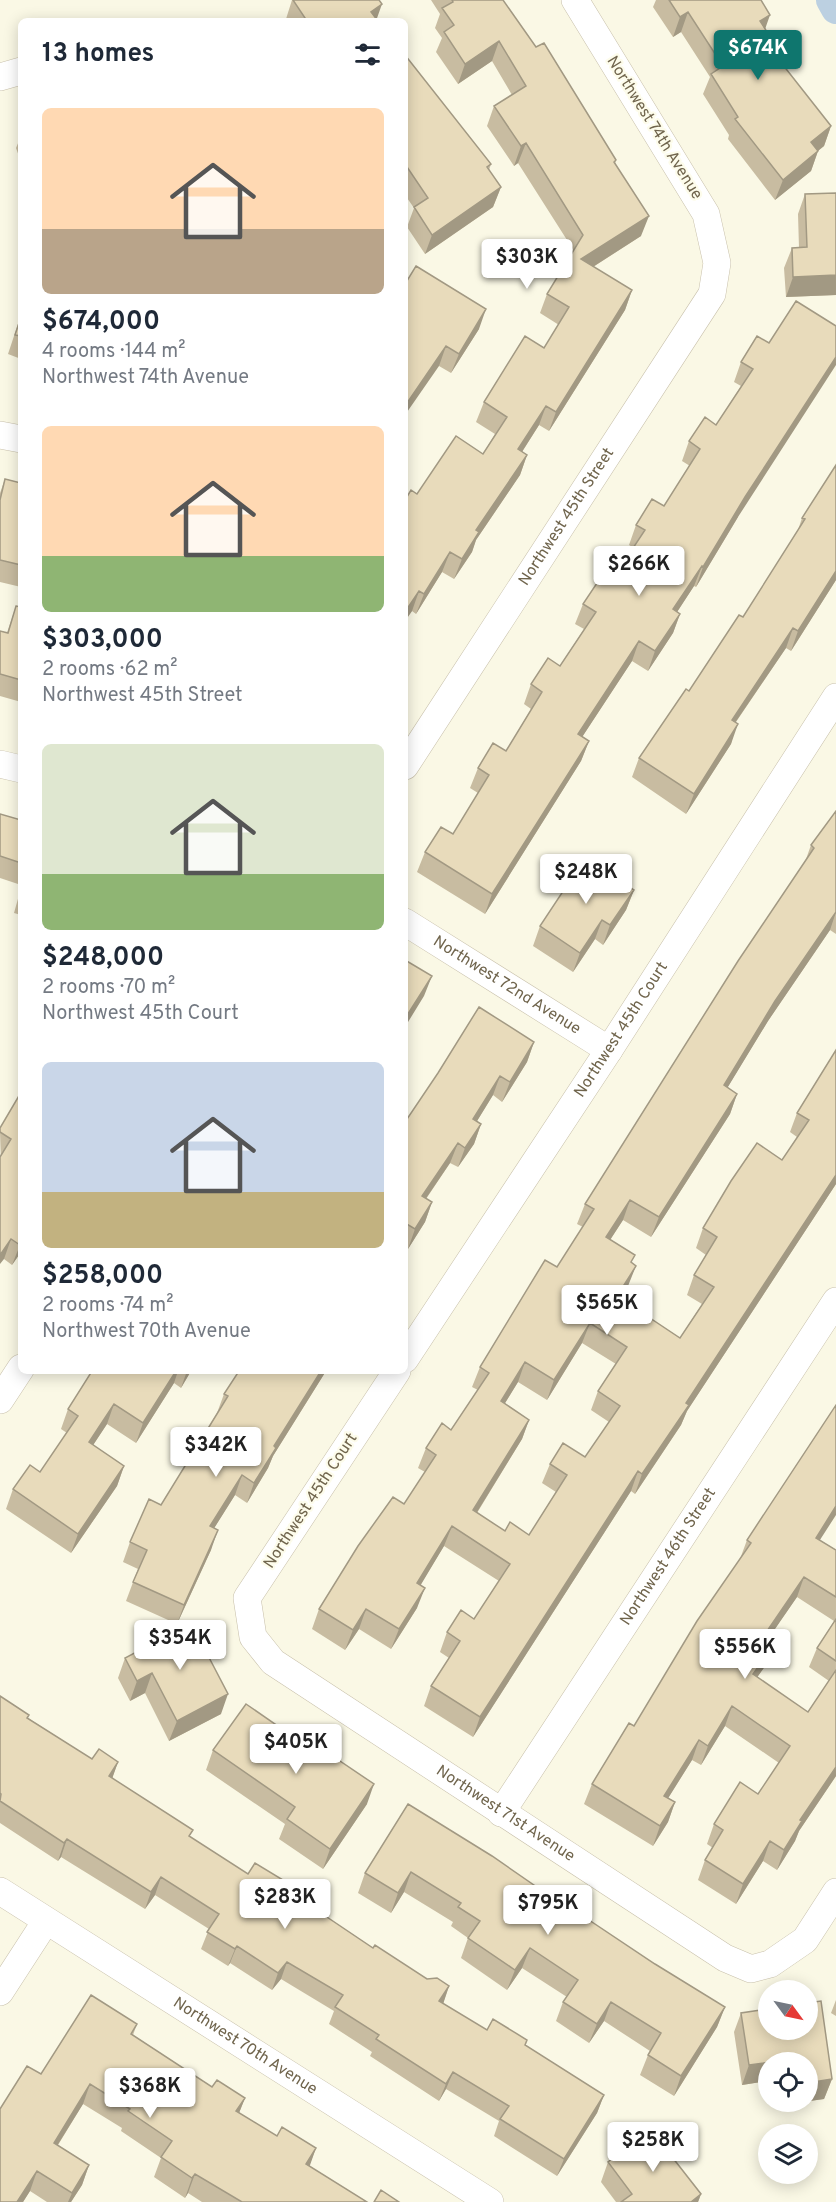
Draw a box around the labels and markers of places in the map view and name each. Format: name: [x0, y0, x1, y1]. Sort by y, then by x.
pin: $674K: [716, 30, 800, 81]
pin: $303K: [485, 239, 569, 290]
pin: $266K: [597, 546, 681, 597]
pin: $248K: [544, 854, 628, 905]
pin: $565K: [565, 1285, 649, 1336]
pin: $342K: [174, 1427, 258, 1478]
pin: $354K: [138, 1620, 222, 1671]
pin: $556K: [703, 1629, 787, 1680]
pin: $405K: [254, 1724, 338, 1775]
pin: $283K: [243, 1879, 327, 1930]
pin: $795K: [506, 1885, 590, 1936]
pin: $368K: [108, 2068, 192, 2119]
pin: $258K: [611, 2122, 695, 2173]

